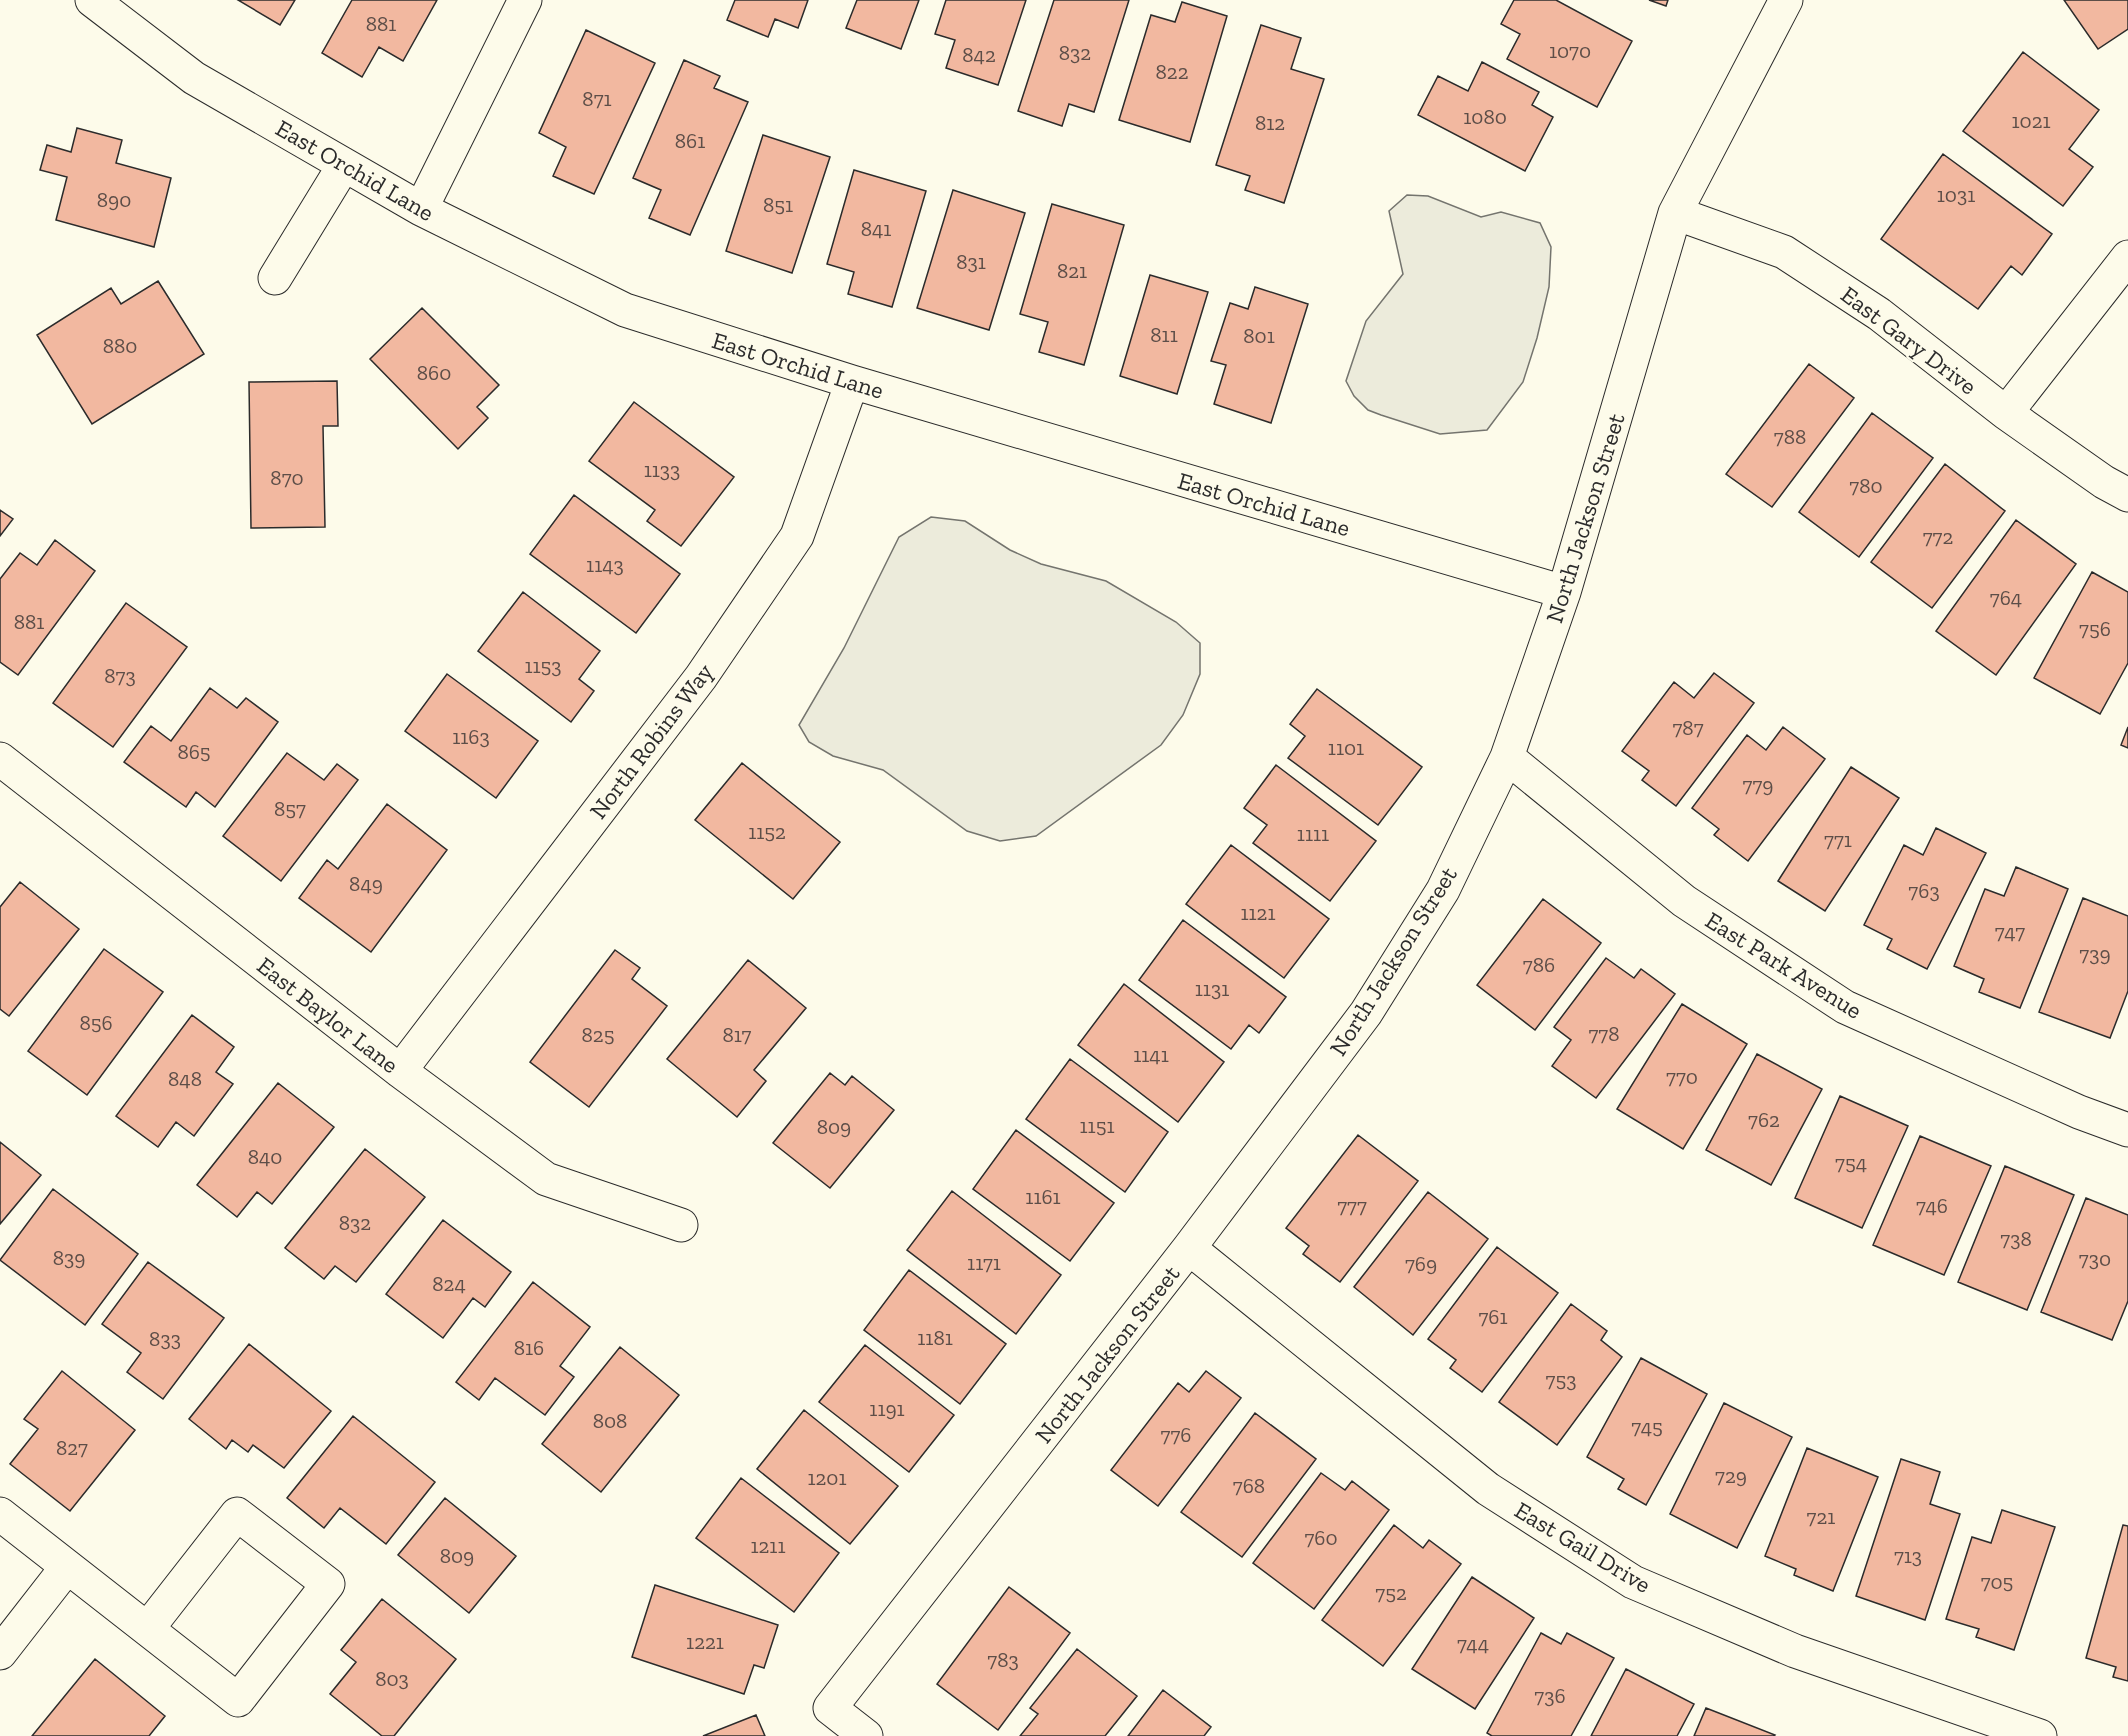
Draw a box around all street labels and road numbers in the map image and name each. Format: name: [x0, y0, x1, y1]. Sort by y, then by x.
street label: East Orchid Lane: [271, 113, 439, 227]
street label: East Gary Drive: [1835, 280, 1983, 400]
street label: East Orchid Lane: [709, 325, 887, 405]
street label: North Jackson Street: [1539, 410, 1631, 626]
street label: East Orchid Lane: [1175, 466, 1353, 542]
street label: North Robins Way: [583, 657, 719, 824]
street label: North Jackson Street: [1323, 861, 1463, 1061]
street label: East Park Avenue: [1700, 905, 1868, 1025]
street label: East Baylor Lane: [251, 951, 405, 1079]
street label: North Jackson Street: [1029, 1259, 1185, 1449]
street label: East Gail Drive: [1510, 1495, 1656, 1599]

